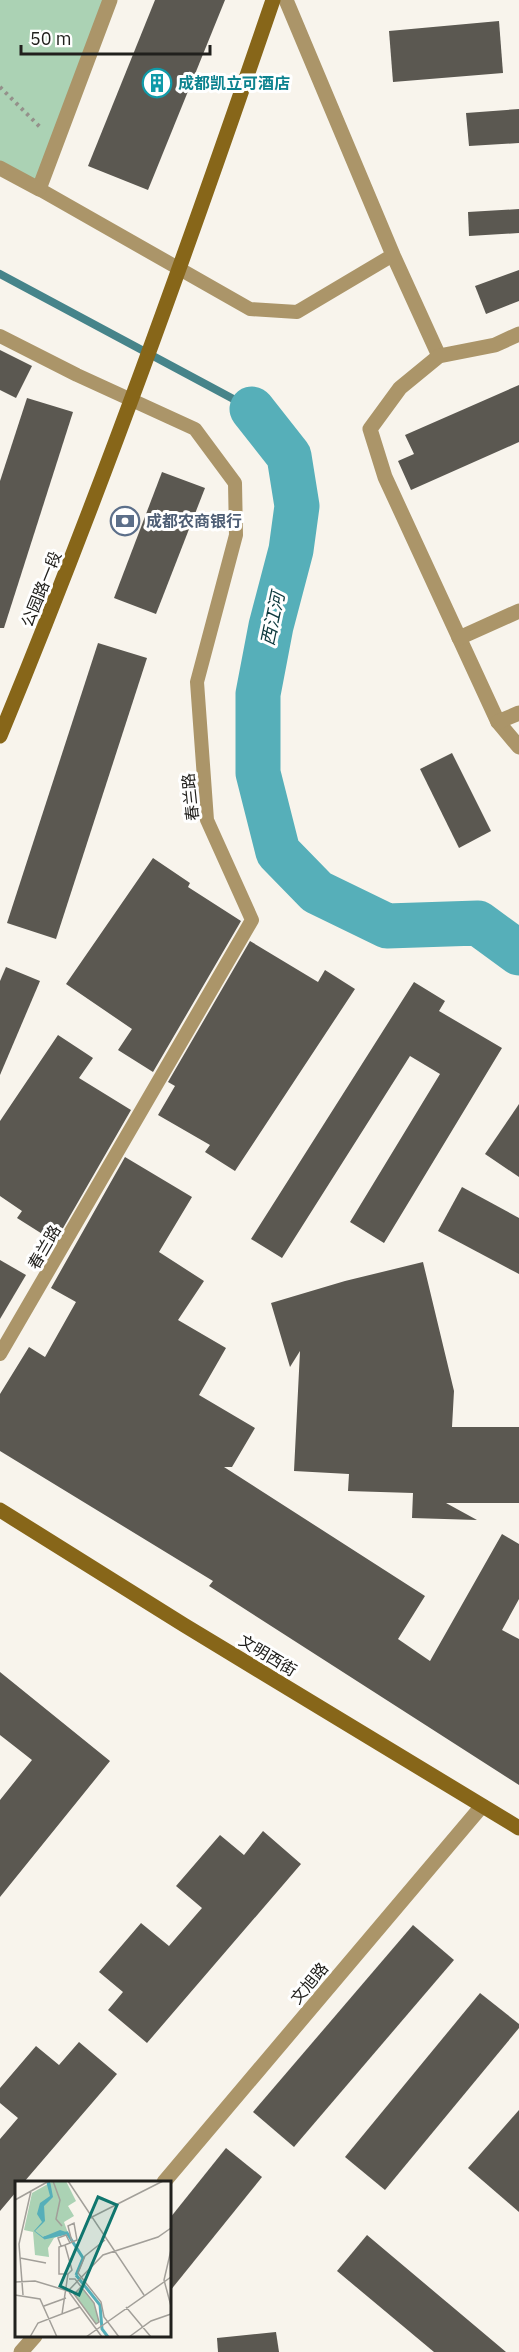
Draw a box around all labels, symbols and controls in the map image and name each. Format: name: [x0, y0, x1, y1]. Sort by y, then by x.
scale bar: [21, 18, 210, 56]
text: 50 m: [30, 27, 72, 50]
building icon: 成都凯立可酒店: [141, 67, 173, 99]
place label: 成都凯立可酒店: [178, 73, 290, 93]
bank icon: 成都农商银行: [109, 505, 141, 537]
place label: 成都农商银行: [146, 511, 242, 531]
street label: 公园路一段: [17, 548, 65, 630]
water label: 西江河: [256, 587, 290, 648]
street label: 春兰路: [178, 772, 202, 822]
street label: 春兰路: [23, 1221, 65, 1273]
street label: 文明西街: [235, 1630, 301, 1680]
street label: 文旭路: [286, 1958, 332, 2008]
inset map: [15, 2181, 171, 2337]

